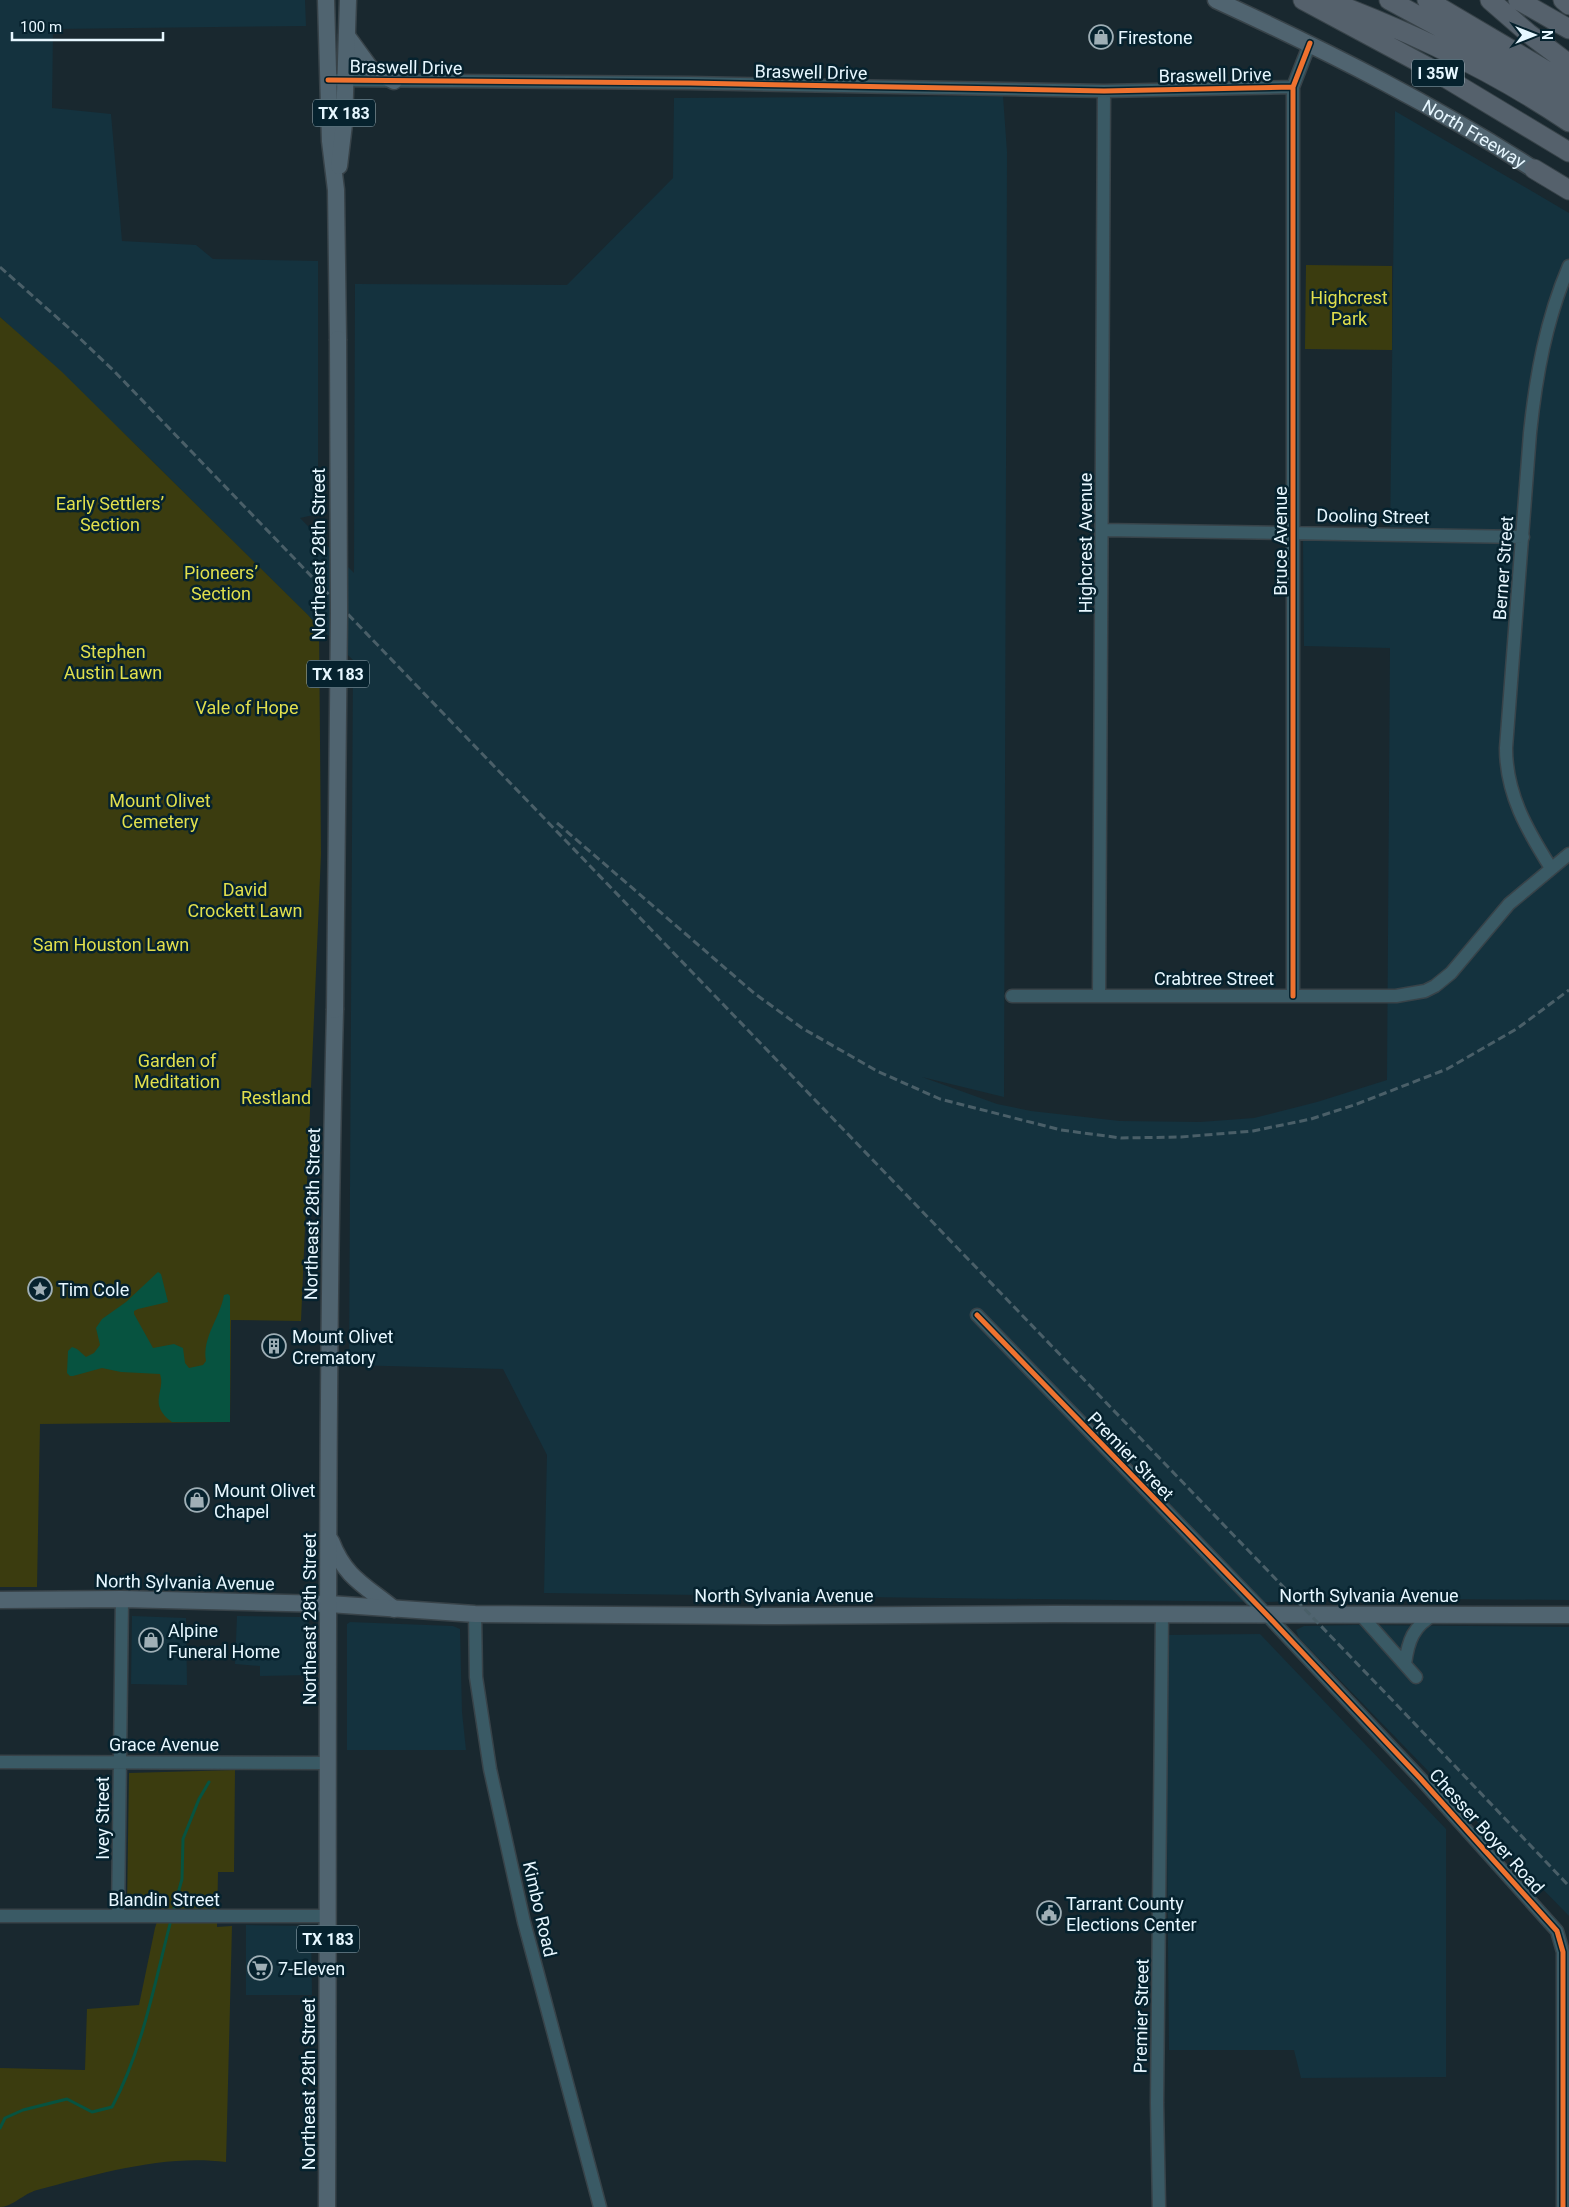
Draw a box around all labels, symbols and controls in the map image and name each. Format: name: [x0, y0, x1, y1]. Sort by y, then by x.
scale bar: [12, 10, 164, 42]
north arrow: [1509, 10, 1559, 60]
text: 100 m: [20, 18, 62, 36]
shop icon: Firestone: [1088, 24, 1114, 50]
place label: Firestone: [1118, 27, 1193, 48]
text: N: [1539, 30, 1555, 40]
street label: Braswell Drive: [349, 56, 463, 78]
road number: I 35W: [1412, 59, 1464, 86]
street label: Braswell Drive: [754, 61, 868, 83]
street label: Braswell Drive: [1158, 64, 1272, 86]
street label: North Freeway: [1419, 95, 1530, 172]
road number: TX 183: [313, 100, 375, 126]
park label: Highcrest Park: [1310, 287, 1388, 329]
street label: Northeast 28th Street: [308, 468, 329, 640]
street label: Highcrest Avenue: [1075, 473, 1096, 613]
street label: Bruce Avenue: [1270, 486, 1291, 596]
park label: Early Settlers’ Section: [56, 493, 164, 535]
street label: Dooling Street: [1316, 505, 1430, 527]
street label: Berner Street: [1489, 515, 1517, 621]
park label: Pioneers’ Section: [184, 562, 258, 604]
park label: Stephen Austin Lawn: [64, 641, 162, 683]
road number: TX 183: [307, 661, 369, 688]
park label: Vale of Hope: [196, 697, 298, 718]
park label: Mount Olivet Cemetery: [109, 790, 211, 832]
park label: David Crockett Lawn: [187, 879, 303, 921]
park label: Sam Houston Lawn: [33, 934, 189, 955]
street label: Crabtree Street: [1154, 968, 1274, 989]
park label: Garden of Meditation: [134, 1050, 220, 1092]
park label: Restland: [241, 1087, 311, 1108]
street label: Northeast 28th Street: [300, 1128, 324, 1300]
place icon: Tim Cole: [27, 1276, 53, 1302]
place label: Tim Cole: [58, 1279, 129, 1300]
place label: Mount Olivet Crematory: [292, 1326, 393, 1368]
building icon: Mount Olivet Crematory: [261, 1333, 287, 1359]
street label: Premier Street: [1084, 1407, 1178, 1505]
place label: Mount Olivet Chapel: [214, 1480, 315, 1522]
shop icon: Mount Olivet Chapel: [184, 1487, 210, 1513]
street label: Northeast 28th Street: [299, 1533, 320, 1705]
street label: North Sylvania Avenue: [95, 1570, 275, 1594]
street label: North Sylvania Avenue: [694, 1585, 874, 1606]
street label: North Sylvania Avenue: [1279, 1585, 1459, 1606]
place label: Alpine Funeral Home: [168, 1620, 280, 1662]
shop icon: Alpine Funeral Home: [138, 1627, 164, 1653]
street label: Grace Avenue: [109, 1734, 219, 1755]
street label: Chesser Boyer Road: [1425, 1764, 1549, 1898]
street label: Ivey Street: [92, 1776, 113, 1860]
street label: Kimbo Road: [519, 1859, 561, 1959]
street label: Blandin Street: [108, 1889, 220, 1910]
place label: Tarrant County Elections Center: [1066, 1893, 1197, 1935]
public building icon: Tarrant County Elections Center: [1036, 1900, 1062, 1926]
road number: TX 183: [297, 1926, 359, 1952]
supermarket icon: 7-Eleven: [247, 1955, 273, 1981]
place label: 7-Eleven: [278, 1958, 345, 1979]
street label: Premier Street: [1130, 1958, 1153, 2073]
street label: Northeast 28th Street: [298, 1998, 319, 2170]

